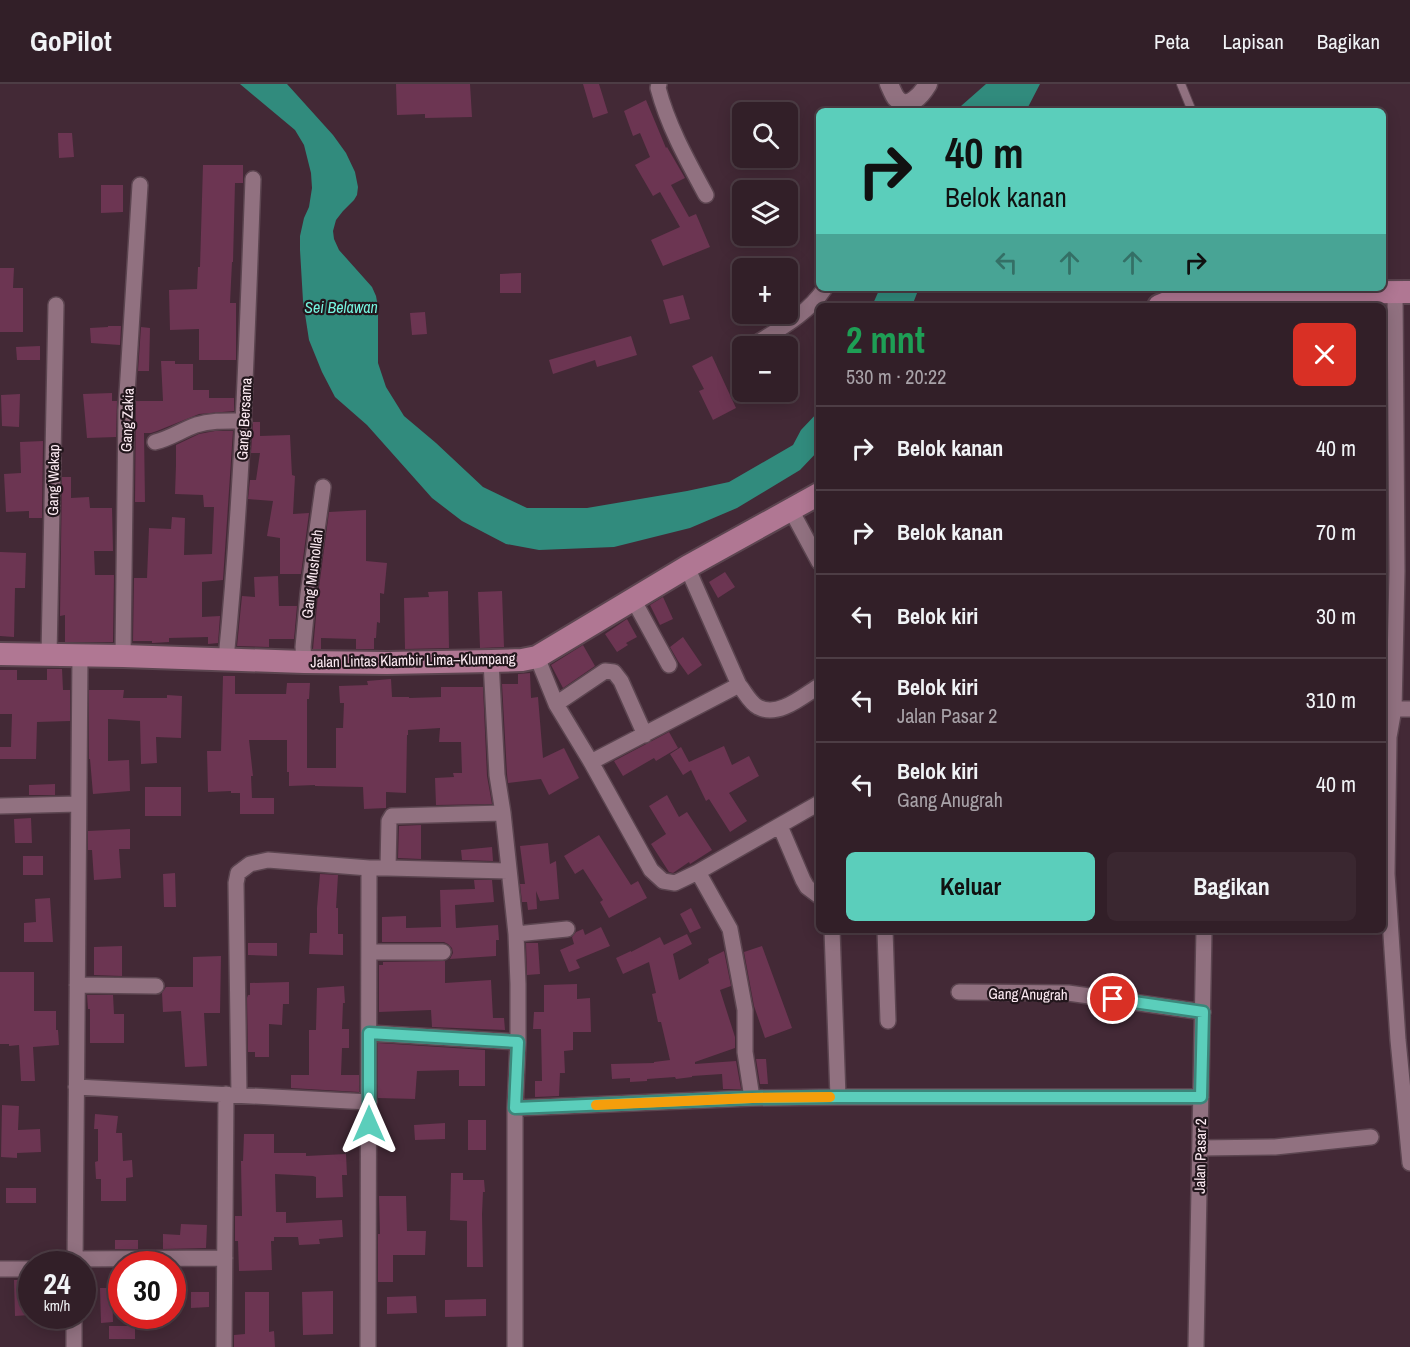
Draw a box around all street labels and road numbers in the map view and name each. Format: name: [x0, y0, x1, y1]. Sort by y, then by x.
street label: Gang Bersama: [231, 377, 257, 461]
street label: Gang Zakia: [115, 387, 139, 452]
street label: Gang Wakap: [42, 444, 64, 516]
street label: Gang Mushollah: [296, 528, 328, 620]
street label: Jalan Lintas Klambir Lima–Klumpang: [310, 648, 516, 672]
street label: Gang Anugrah: [988, 983, 1068, 1005]
street label: Jalan Pasar 2: [1189, 1118, 1211, 1194]

